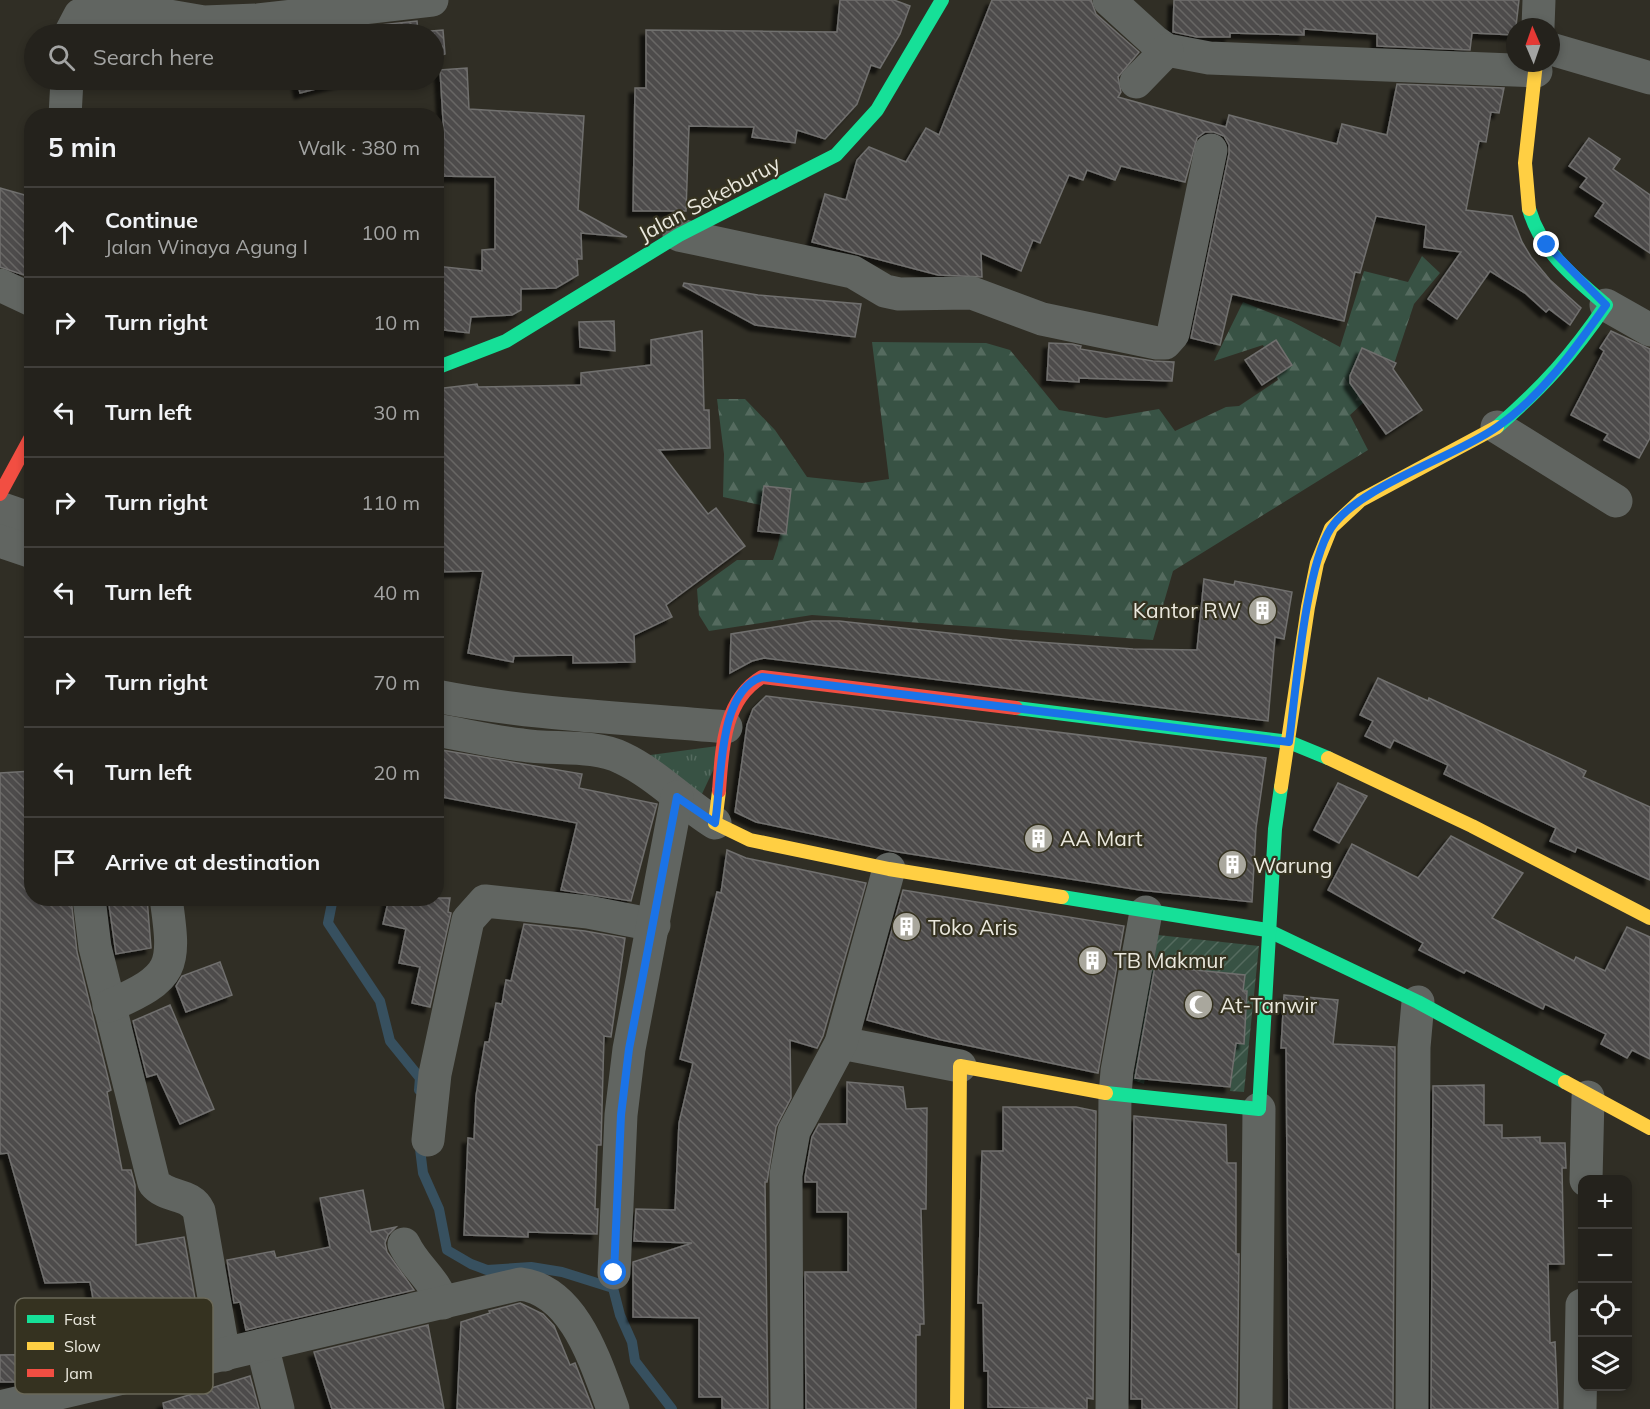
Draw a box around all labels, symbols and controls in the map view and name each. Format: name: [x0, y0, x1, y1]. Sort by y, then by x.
north arrow: [1506, 18, 1560, 72]
search box: [24, 24, 444, 90]
icon: search: [45, 41, 78, 74]
text: Search here: [93, 43, 214, 71]
text: 5 min: [48, 131, 117, 164]
text: Walk · 380 m: [298, 135, 420, 160]
street label: Jalan Sekeburuy: [634, 150, 784, 246]
text: Continue: [105, 206, 198, 234]
icon: ahead: [48, 216, 81, 249]
text: 100 m: [361, 220, 420, 245]
route end: [1533, 231, 1559, 257]
text: Jalan Winaya Agung I: [105, 234, 308, 259]
icon: right: [48, 306, 81, 339]
text: Turn right: [105, 308, 208, 336]
text: 10 m: [373, 310, 420, 335]
icon: left: [48, 396, 81, 429]
text: Turn left: [105, 398, 192, 426]
text: 30 m: [373, 400, 420, 425]
icon: right: [48, 486, 81, 519]
text: Turn right: [105, 488, 208, 516]
text: 110 m: [361, 490, 420, 515]
icon: left: [48, 576, 81, 609]
text: Turn left: [105, 578, 192, 606]
text: 40 m: [373, 580, 420, 605]
building icon: Kantor RW: [1246, 594, 1278, 626]
place label: Kantor RW: [1133, 597, 1241, 623]
icon: right: [48, 666, 81, 699]
text: Turn right: [105, 668, 208, 696]
text: 70 m: [373, 670, 420, 695]
icon: left: [48, 756, 81, 789]
text: Turn left: [105, 758, 192, 786]
text: 20 m: [373, 760, 420, 785]
building icon: AA Mart: [1023, 822, 1055, 854]
place label: AA Mart: [1060, 825, 1143, 851]
icon: arrive: [48, 846, 81, 879]
text: Arrive at destination: [105, 848, 320, 876]
building icon: Warung: [1216, 849, 1248, 881]
place label: Warung: [1253, 852, 1332, 878]
building icon: Toko Aris: [891, 911, 923, 943]
place label: Toko Aris: [928, 914, 1018, 940]
building icon: TB Makmur: [1077, 944, 1109, 976]
place label: TB Makmur: [1114, 947, 1226, 973]
mosque icon: At-Tanwir: [1183, 989, 1215, 1021]
place label: At-Tanwir: [1220, 992, 1317, 1018]
map controls: [1578, 1175, 1632, 1391]
button: +: [1578, 1175, 1632, 1229]
button: −: [1578, 1229, 1632, 1283]
route start: [600, 1259, 626, 1285]
button: locate: [1578, 1283, 1632, 1337]
legend: [15, 1298, 213, 1394]
text: Fast: [64, 1309, 96, 1329]
text: Slow: [64, 1336, 101, 1356]
button: layers: [1578, 1337, 1632, 1391]
text: Jam: [64, 1363, 93, 1383]

